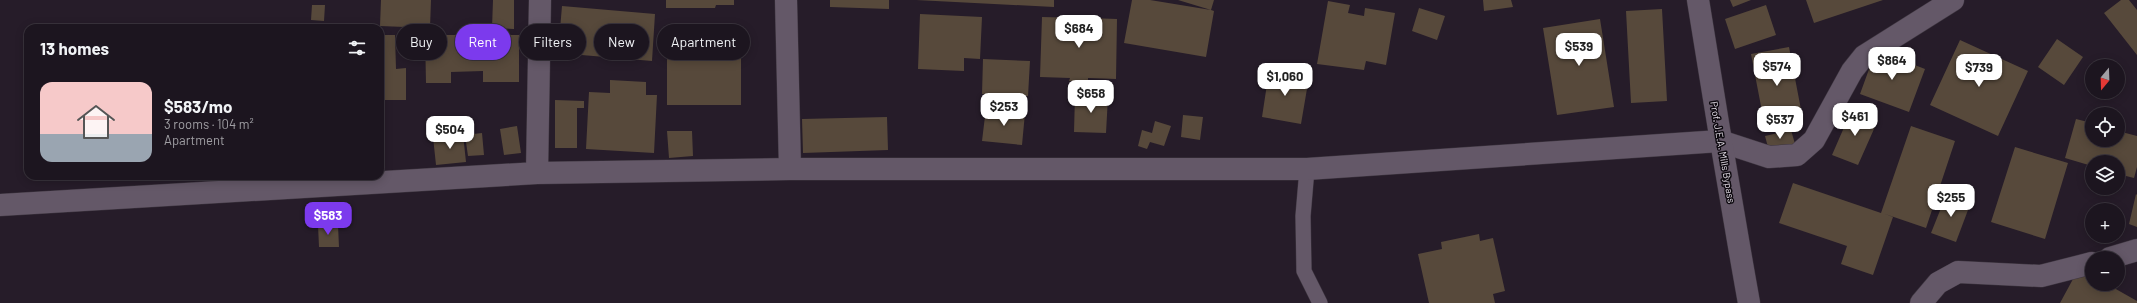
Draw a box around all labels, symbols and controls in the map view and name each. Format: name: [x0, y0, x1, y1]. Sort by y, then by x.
pin: $684: [1055, 15, 1103, 49]
text: $684: [1064, 20, 1094, 36]
chip: Buy: [396, 24, 447, 60]
chip: Rent: [455, 24, 511, 60]
chip: Filters: [519, 24, 586, 60]
chip: New: [594, 24, 649, 60]
chip: Apartment: [657, 24, 750, 60]
pin: $539: [1555, 33, 1603, 67]
icon: filters: [346, 37, 368, 59]
text: 13 homes: [40, 38, 109, 58]
text: $539: [1565, 38, 1593, 54]
pin: $864: [1868, 47, 1916, 81]
text: $864: [1877, 52, 1907, 68]
pin: $574: [1753, 53, 1801, 87]
pin: $739: [1955, 54, 2003, 88]
text: $574: [1763, 58, 1791, 74]
text: $739: [1965, 59, 1993, 75]
north arrow: [2085, 59, 2125, 99]
map controls: [2085, 59, 2125, 291]
pin: $1,060: [1252, 63, 1318, 97]
text: $1,060: [1267, 68, 1303, 84]
pin: $658: [1067, 80, 1115, 114]
text: $658: [1077, 85, 1105, 101]
pin: $253: [980, 93, 1028, 127]
text: $583/mo: [164, 96, 232, 116]
icon: home: [72, 98, 120, 146]
text: $253: [990, 98, 1018, 114]
street label: Prof. J.E.A. Mills Bypass: [1708, 100, 1738, 204]
pin: $461: [1831, 103, 1879, 137]
pin: $537: [1756, 106, 1804, 140]
button: locate: [2085, 107, 2125, 147]
text: $461: [1842, 108, 1868, 124]
text: $537: [1766, 111, 1794, 127]
text: 3 rooms · 104 m²: [164, 116, 254, 132]
pin: $504: [426, 116, 474, 150]
text: $504: [435, 121, 465, 137]
text: Apartment: [164, 132, 225, 148]
button: layers: [2085, 155, 2125, 195]
pin: $255: [1927, 184, 1975, 218]
text: $255: [1937, 189, 1965, 205]
pin: $583: [304, 202, 352, 236]
button: +: [2085, 203, 2125, 243]
text: $583: [314, 207, 342, 223]
button: −: [2085, 251, 2125, 291]

